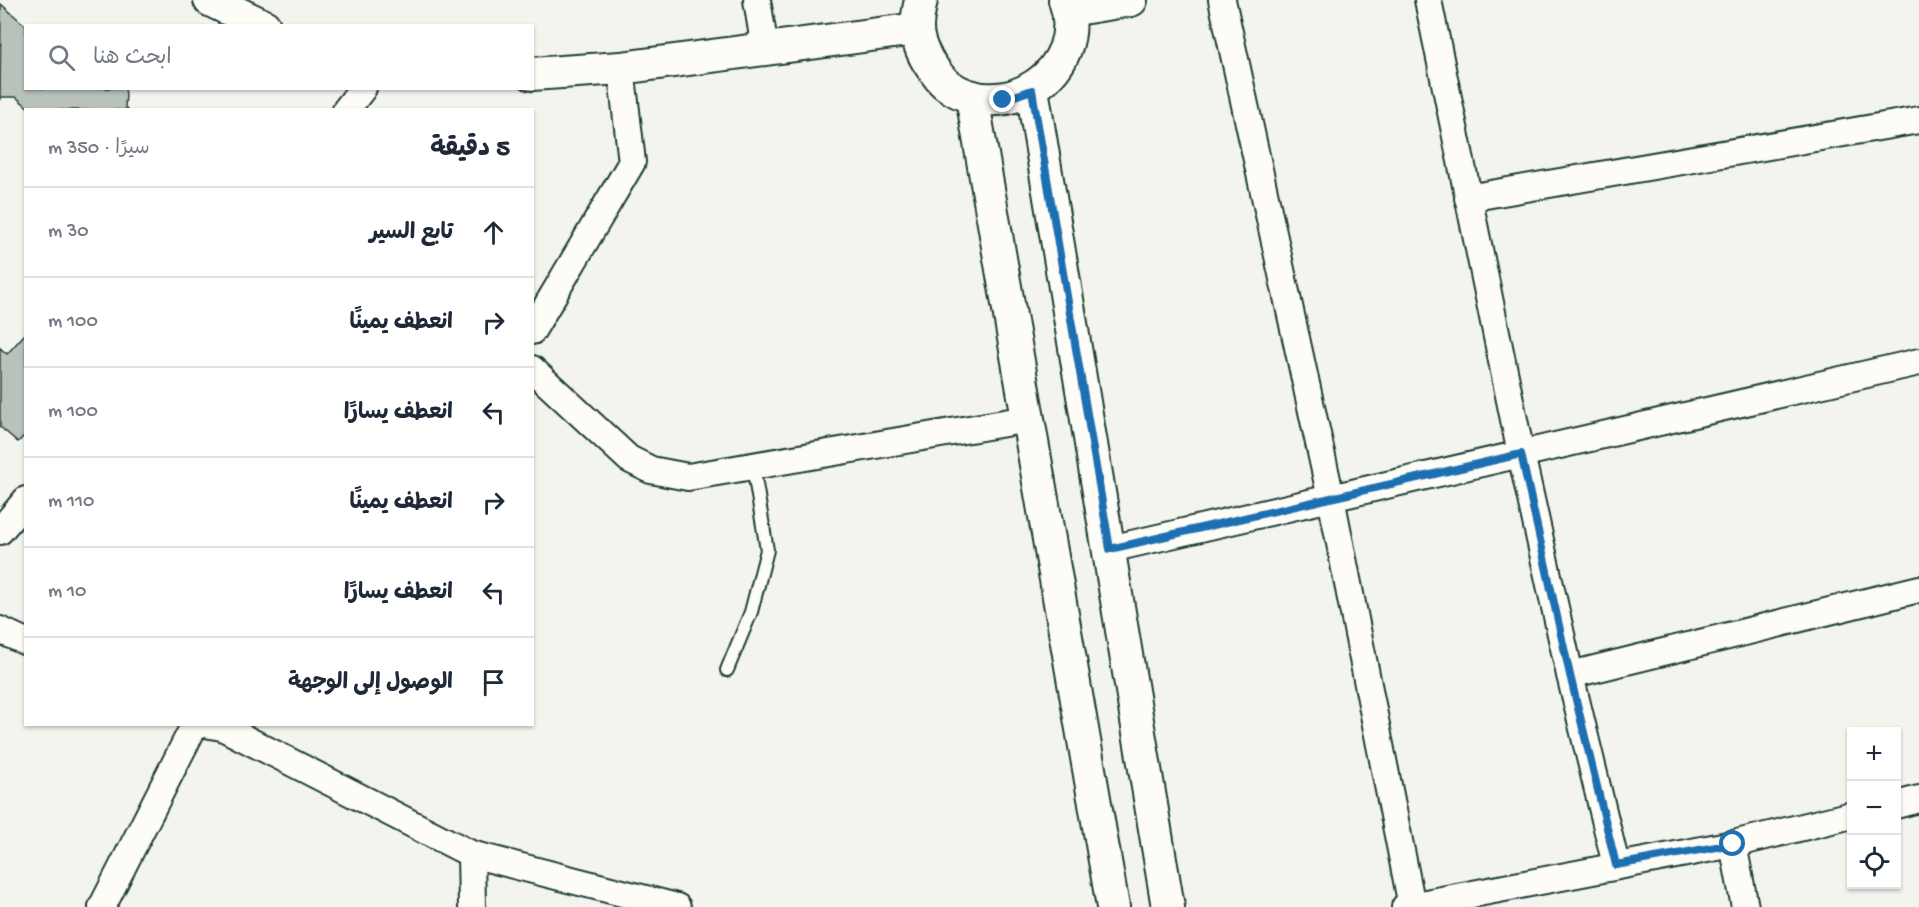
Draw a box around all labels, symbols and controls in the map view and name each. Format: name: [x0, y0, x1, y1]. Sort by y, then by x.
search box: [24, 24, 534, 90]
icon: search: [45, 41, 78, 74]
text: ابحث هنا: [93, 46, 172, 72]
route end: [989, 86, 1015, 112]
text: 5 دقيقة: [430, 135, 510, 166]
text: سيرًا · 350 m: [48, 138, 150, 161]
icon: ahead: [477, 216, 510, 249]
text: 30 m: [48, 221, 89, 244]
text: تابع السير: [369, 221, 453, 247]
icon: right: [477, 306, 510, 339]
text: 100 m: [48, 311, 98, 334]
text: انعطف يمينًا: [350, 311, 453, 337]
icon: left: [477, 396, 510, 429]
text: 100 m: [48, 401, 98, 424]
text: انعطف يسارًا: [344, 401, 453, 427]
icon: right: [477, 486, 510, 519]
text: 110 m: [48, 491, 94, 514]
text: انعطف يمينًا: [350, 491, 453, 517]
icon: left: [477, 576, 510, 609]
text: 10 m: [48, 581, 86, 604]
text: انعطف يسارًا: [344, 581, 453, 607]
icon: arrive: [477, 666, 510, 699]
text: الوصول إلى الوجهة: [288, 671, 453, 697]
map controls: [1847, 727, 1901, 889]
button: +: [1847, 727, 1901, 781]
button: −: [1847, 781, 1901, 835]
route start: [1719, 830, 1745, 856]
button: locate: [1847, 835, 1901, 889]

